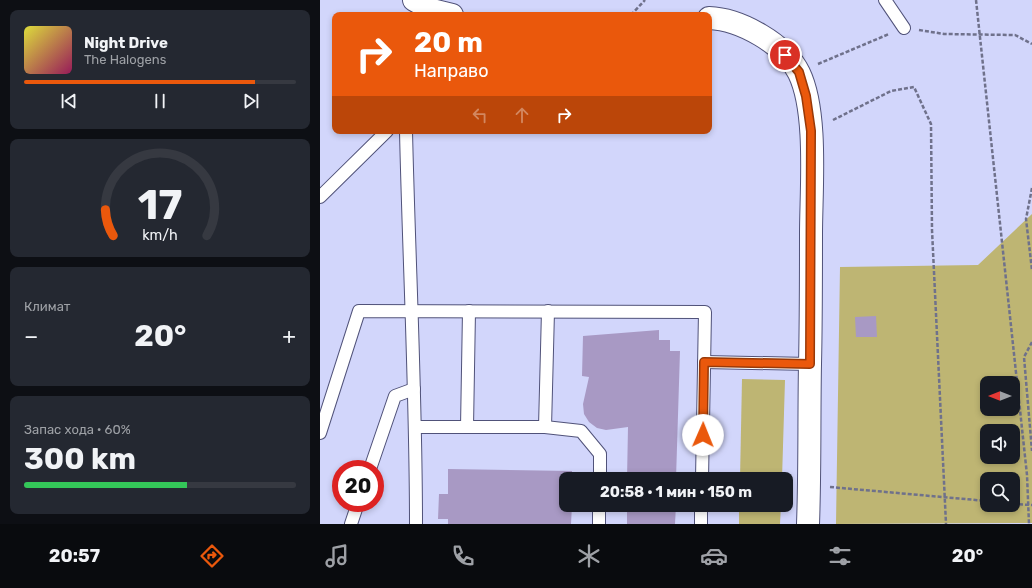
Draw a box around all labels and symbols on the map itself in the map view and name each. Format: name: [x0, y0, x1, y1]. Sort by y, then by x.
pin: [768, 38, 802, 72]
north arrow: [980, 376, 1020, 416]
position arrow: [682, 414, 724, 456]
speed limit sign: 20: [332, 460, 384, 512]

